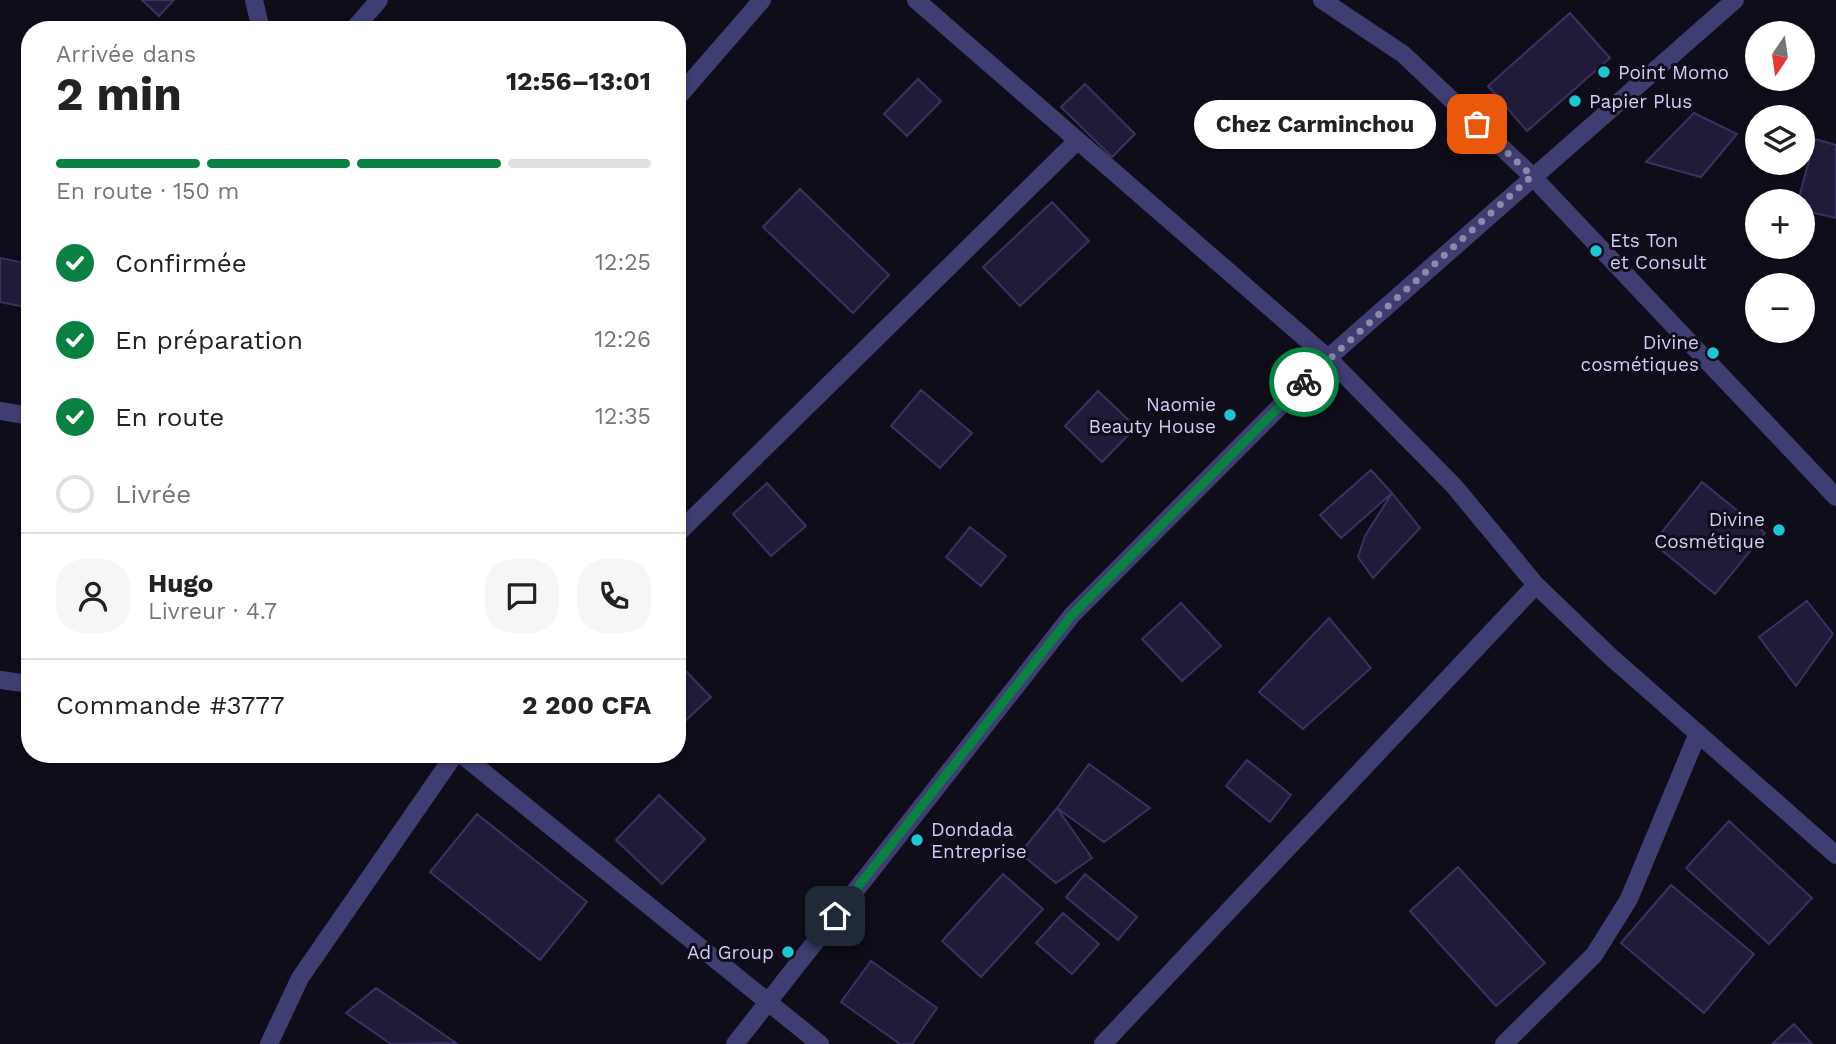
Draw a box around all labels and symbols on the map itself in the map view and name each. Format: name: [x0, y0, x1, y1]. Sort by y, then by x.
north arrow: [1745, 21, 1815, 91]
place label: Point Momo: [1618, 61, 1729, 84]
marker: Point Momo: [1596, 64, 1612, 80]
place label: Papier Plus: [1589, 90, 1692, 113]
marker: Papier Plus: [1567, 93, 1583, 109]
pin: [1447, 94, 1507, 154]
callout: Chez Carminchou: [1194, 100, 1435, 148]
place label: Ets Ton et Consult: [1610, 229, 1706, 274]
marker: Ets Ton et Consult: [1588, 243, 1604, 259]
place label: Divine cosmétiques: [1581, 331, 1699, 376]
marker: Divine cosmétiques: [1705, 345, 1721, 361]
courier: [1269, 347, 1339, 417]
place label: Naomie Beauty House: [1088, 393, 1216, 438]
marker: Naomie Beauty House: [1222, 407, 1238, 423]
place label: Divine Cosmétique: [1654, 508, 1765, 553]
marker: Divine Cosmétique: [1771, 522, 1787, 538]
place label: Dondada Entreprise: [931, 818, 1027, 863]
marker: Dondada Entreprise: [909, 832, 925, 848]
pin: [805, 886, 865, 946]
place label: Ad Group: [687, 941, 774, 964]
marker: Ad Group: [780, 944, 796, 960]

